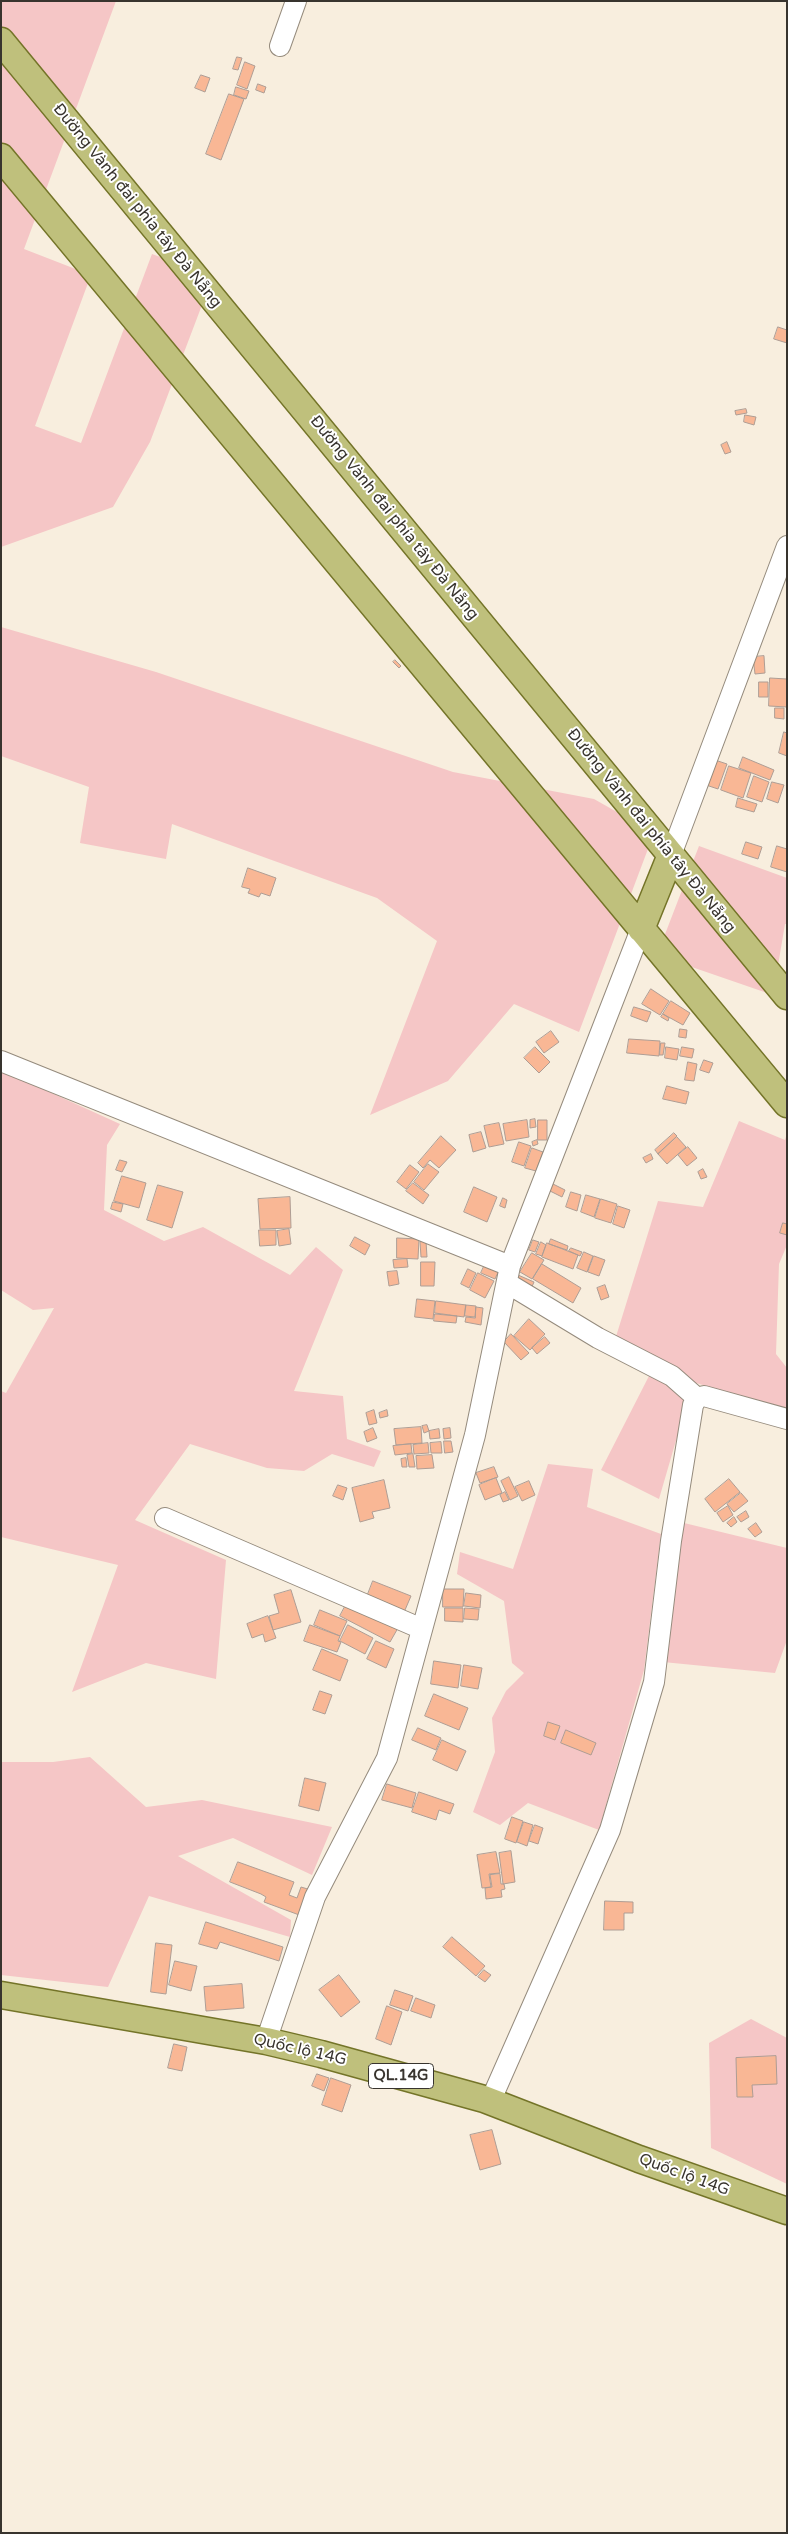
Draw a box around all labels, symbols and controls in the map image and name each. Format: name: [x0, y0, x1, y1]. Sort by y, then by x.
street label: Đường Vành đai phía tây Đà Nẵng: [49, 100, 225, 312]
street label: Đường Vành đai phía tây Đà Nẵng: [306, 412, 482, 624]
street label: Đường Vành đai phía tây Đà Nẵng: [563, 725, 739, 937]
street label: Quốc lộ 14G: [252, 2030, 348, 2070]
road number: QL.14G: [368, 2064, 434, 2088]
street label: Quốc lộ 14G: [636, 2150, 732, 2200]

